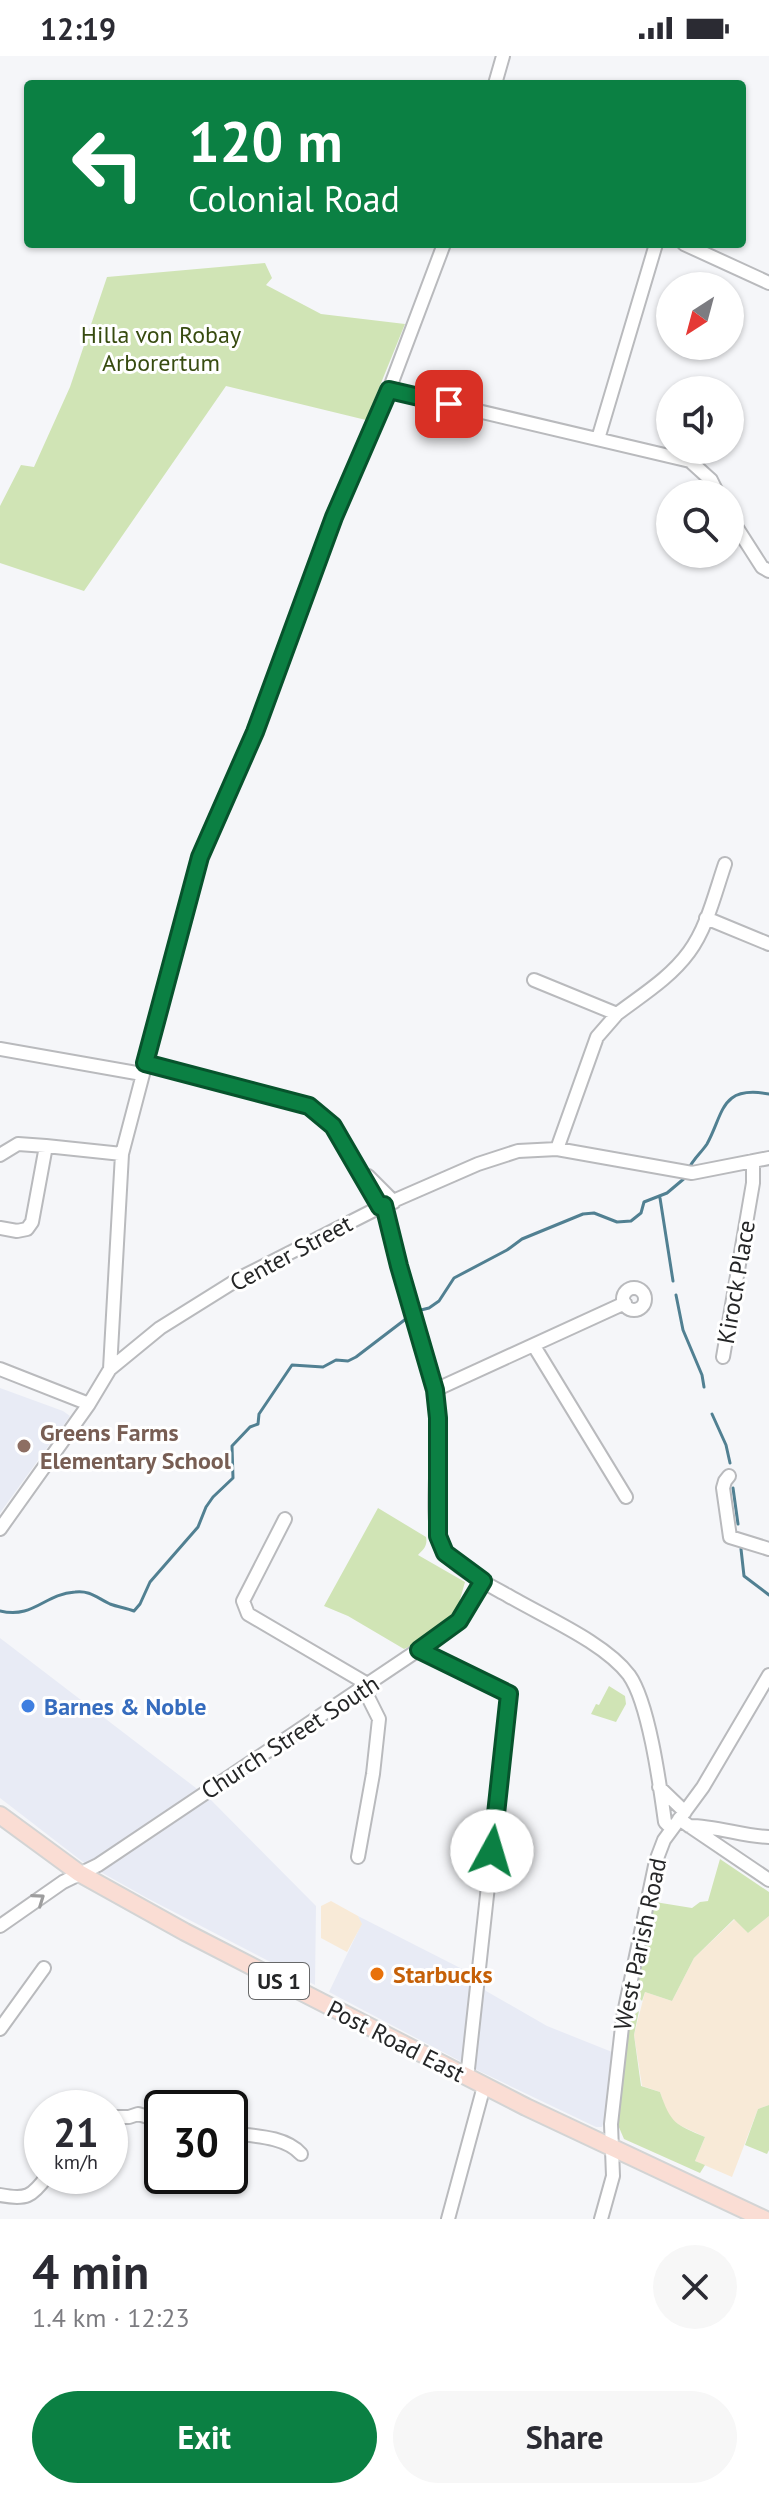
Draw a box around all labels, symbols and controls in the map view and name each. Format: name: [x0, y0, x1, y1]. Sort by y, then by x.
text: 12:19: [40, 9, 116, 48]
text: 120 m: [188, 105, 343, 177]
icon: left: [56, 112, 160, 216]
text: Colonial Road: [188, 175, 400, 222]
north arrow: [656, 272, 744, 360]
map controls: [656, 272, 744, 568]
park label: Hilla von Robay Arborertum: [81, 319, 241, 378]
pin: [415, 370, 483, 438]
button: sound: [656, 376, 744, 464]
icon: arrive: [427, 382, 471, 426]
button: search: [656, 480, 744, 568]
street label: Center Street: [225, 1208, 357, 1298]
street label: Kirock Place: [710, 1218, 762, 1346]
place label: Greens Farms Elementary School: [40, 1417, 232, 1476]
marker: Greens Farms Elementary School: [15, 1437, 33, 1455]
street label: Church Street South: [195, 1668, 385, 1806]
place label: Barnes & Noble: [44, 1691, 206, 1722]
marker: Barnes & Noble: [19, 1697, 37, 1715]
position arrow: [450, 1809, 534, 1893]
street label: West Parish Road: [607, 1855, 673, 2033]
one-way arrow: [31, 1894, 45, 1909]
place label: Starbucks: [393, 1959, 493, 1990]
road number: US 1: [249, 1963, 309, 1999]
marker: Starbucks: [368, 1965, 386, 1983]
street label: Post Road East: [322, 1993, 470, 2089]
speed limit sign: 30: [144, 2090, 248, 2194]
text: 21: [53, 2106, 99, 2158]
text: km/h: [54, 2149, 98, 2175]
text: 4 min: [32, 2240, 149, 2302]
button: close: [653, 2245, 737, 2329]
text: 1.4 km · 12:23: [32, 2301, 190, 2334]
button: Exit: [32, 2391, 377, 2483]
button: Share: [393, 2391, 737, 2483]

